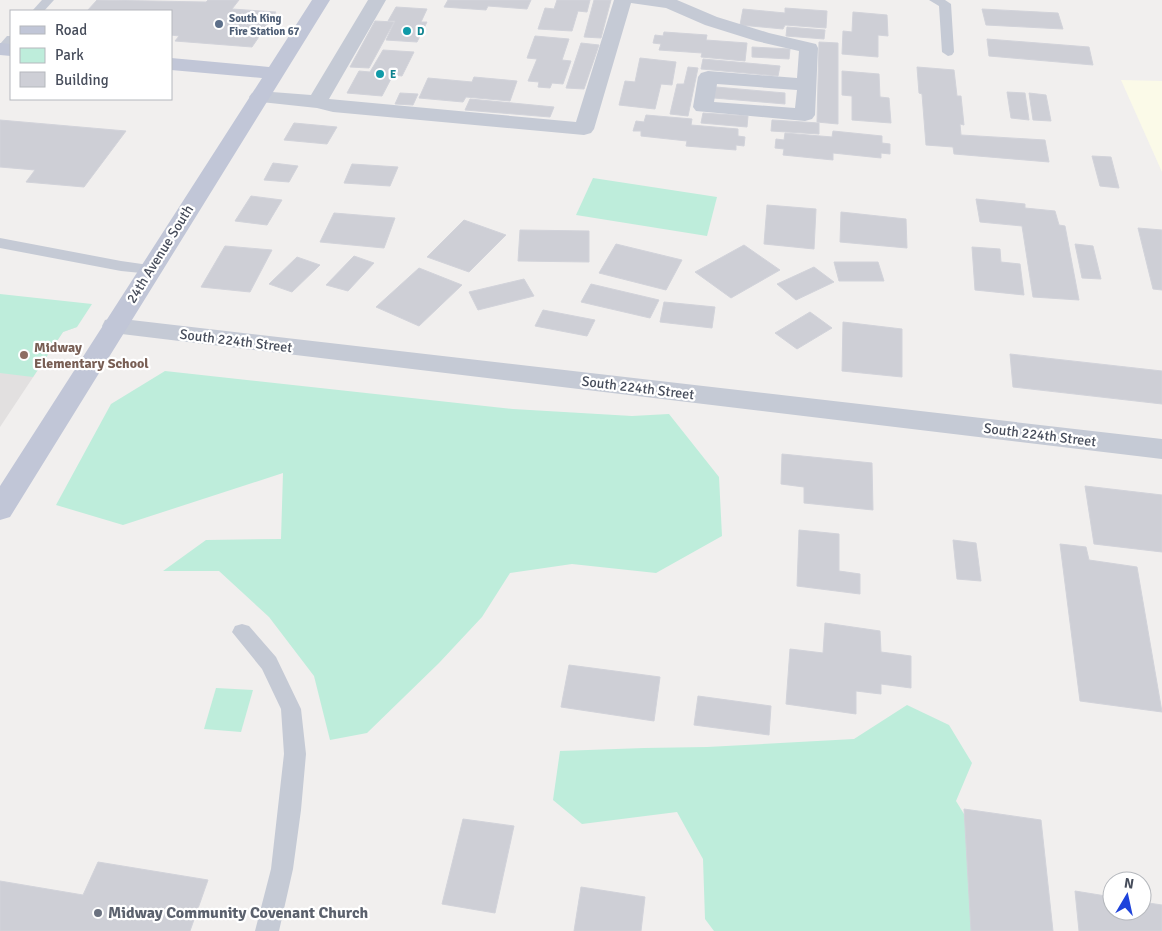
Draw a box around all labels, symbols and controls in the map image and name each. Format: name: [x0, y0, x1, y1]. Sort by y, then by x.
legend: [10, 10, 172, 100]
place label: South King Fire Station 67: [229, 12, 300, 38]
marker: South King Fire Station 67: [213, 18, 225, 30]
text: Road: [55, 21, 87, 39]
marker: D: [401, 25, 413, 37]
place label: D: [417, 25, 424, 38]
text: Park: [55, 46, 84, 64]
marker: E: [374, 68, 386, 80]
place label: E: [390, 68, 396, 81]
text: Building: [55, 71, 109, 89]
street label: 24th Avenue South: [123, 202, 197, 306]
street label: South 224th Street: [179, 326, 293, 356]
place label: Midway Elementary School: [34, 339, 149, 372]
marker: Midway Elementary School: [18, 349, 30, 361]
street label: South 224th Street: [581, 373, 695, 403]
street label: South 224th Street: [983, 420, 1097, 450]
north arrow: [1102, 871, 1152, 921]
text: N: [1123, 874, 1135, 893]
place label: Midway Community Covenant Church: [108, 903, 368, 923]
marker: Midway Community Covenant Church: [92, 907, 104, 919]

